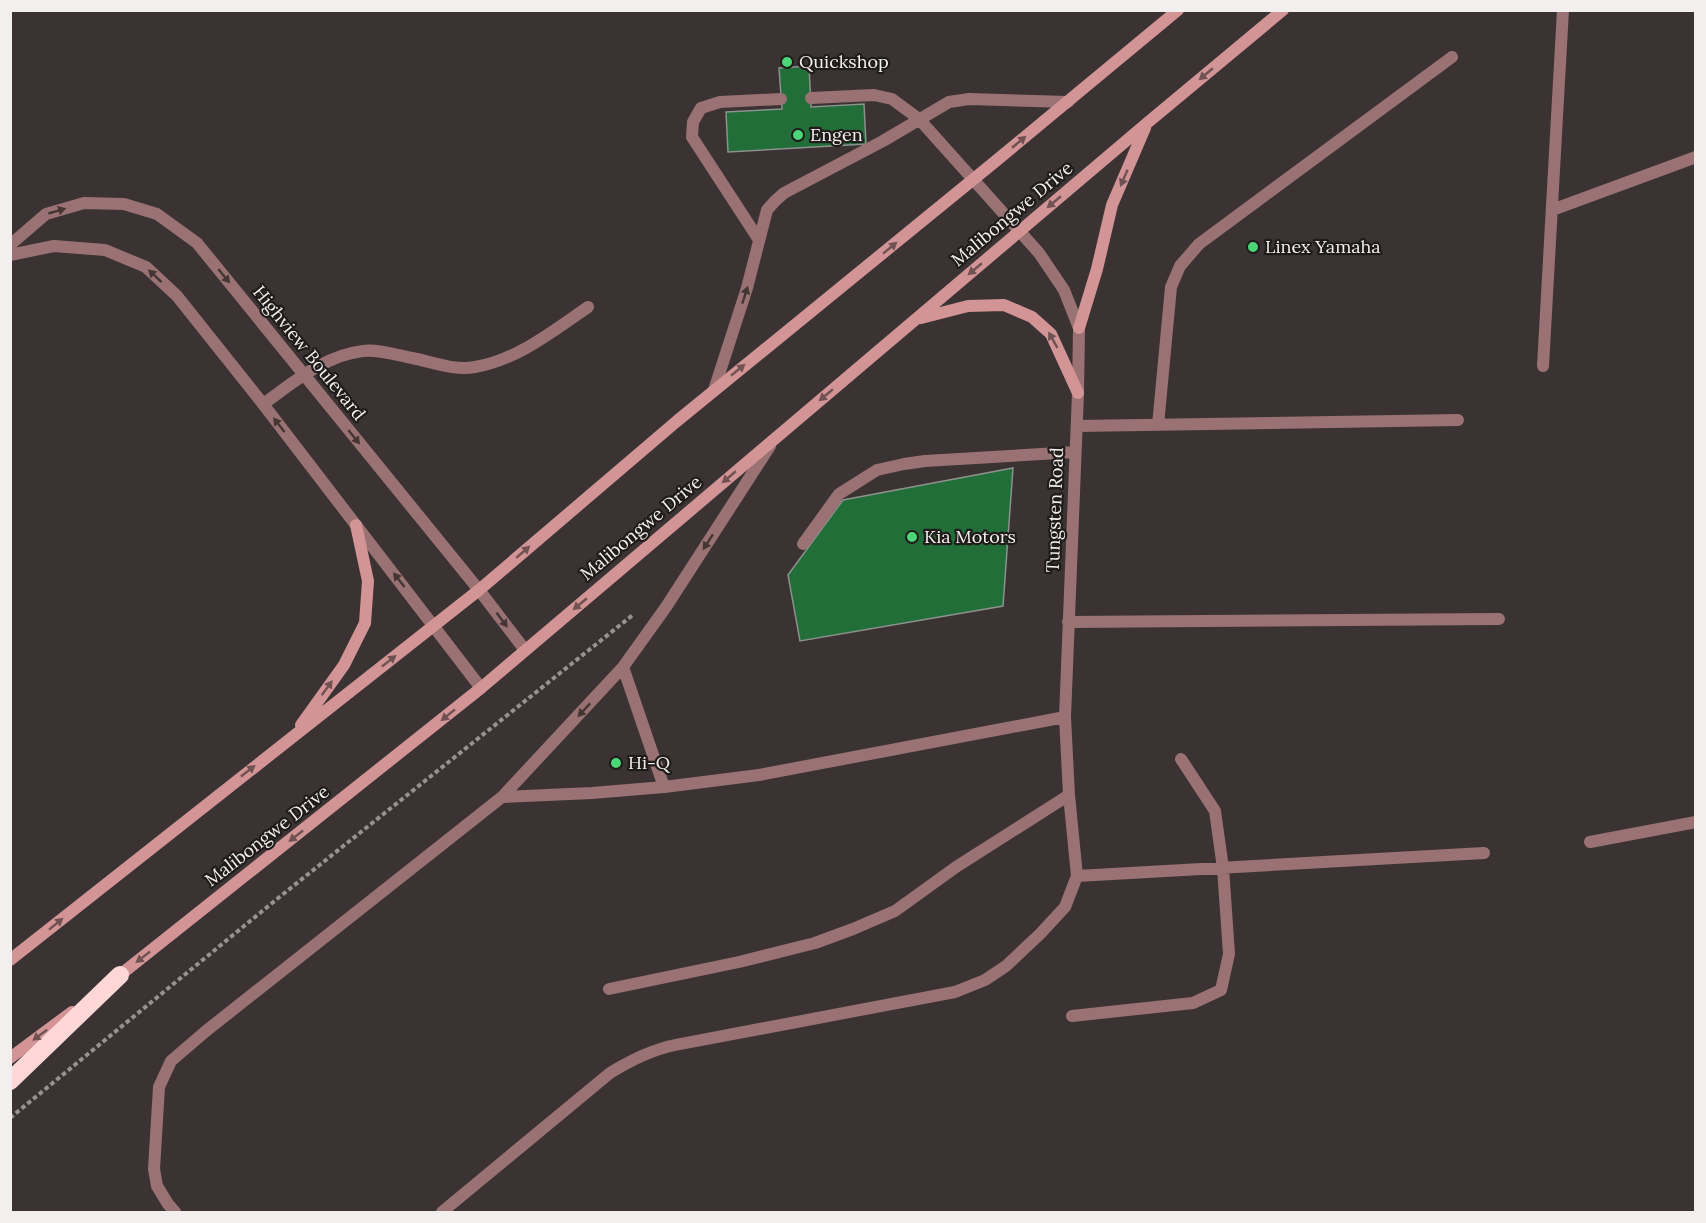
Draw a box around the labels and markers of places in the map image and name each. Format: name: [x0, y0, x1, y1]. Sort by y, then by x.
place label: Quickshop: [799, 50, 889, 73]
marker: Quickshop: [780, 55, 794, 69]
place label: Engen: [810, 123, 863, 146]
marker: Engen: [791, 128, 805, 142]
place label: Linex Yamaha: [1265, 235, 1381, 258]
marker: Linex Yamaha: [1246, 240, 1260, 254]
place label: Kia Motors: [924, 525, 1016, 548]
marker: Kia Motors: [905, 530, 919, 544]
place label: Hi-Q: [628, 751, 671, 774]
marker: Hi-Q: [609, 756, 623, 770]

